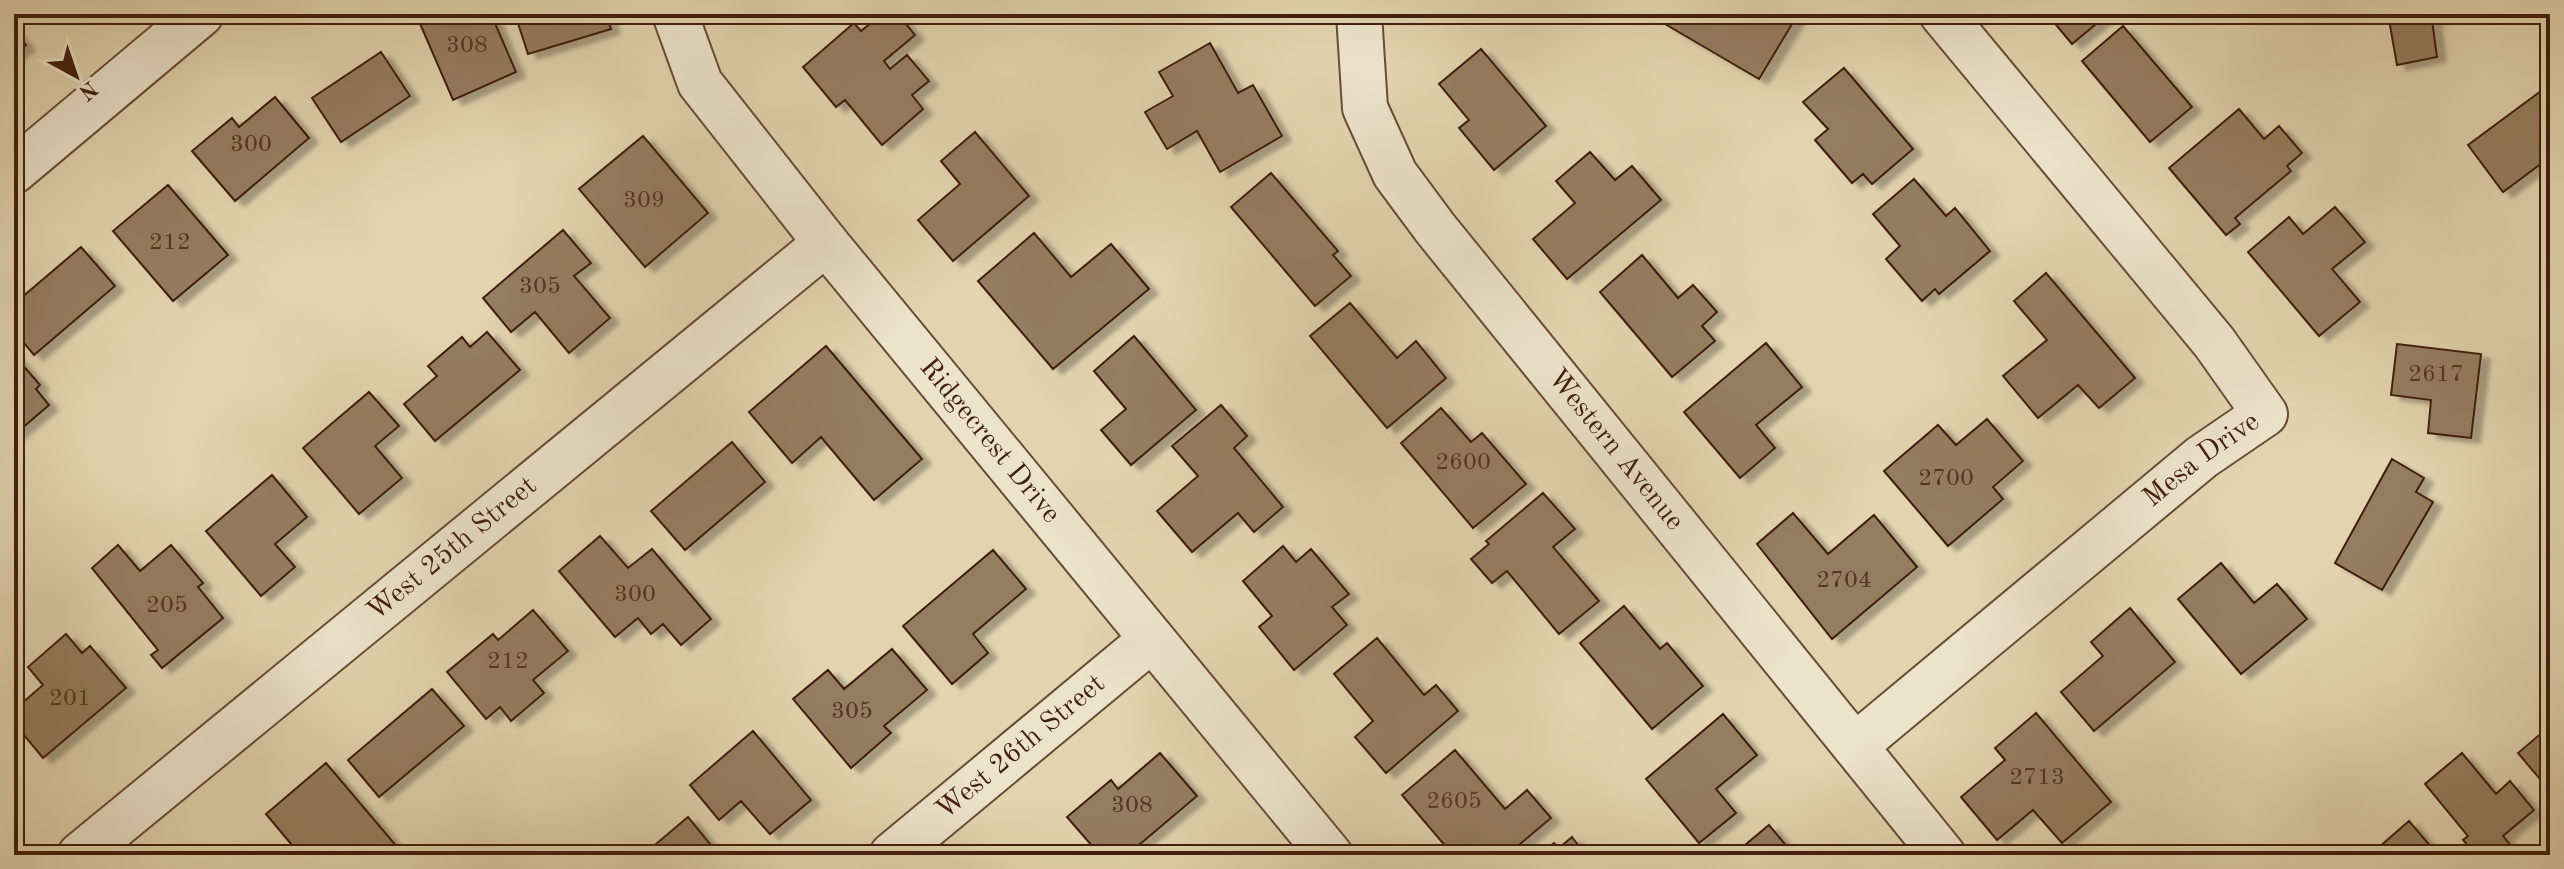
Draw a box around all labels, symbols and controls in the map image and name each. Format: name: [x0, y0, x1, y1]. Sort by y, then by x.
house number: 308: [446, 34, 488, 58]
north arrow: [36, 36, 116, 116]
text: N: [74, 76, 101, 104]
house number: 300: [230, 133, 272, 157]
house number: 309: [623, 189, 665, 213]
house number: 212: [149, 231, 191, 255]
house number: 305: [519, 275, 561, 299]
street label: Ridgecrest Drive: [914, 354, 1065, 529]
house number: 2617: [2408, 363, 2464, 387]
street label: Western Avenue: [1542, 364, 1688, 536]
street label: Mesa Drive: [2139, 408, 2265, 513]
house number: 2600: [1435, 451, 1491, 475]
house number: 2700: [1918, 467, 1974, 491]
street label: West 25th Street: [363, 472, 543, 627]
house number: 2704: [1816, 569, 1872, 593]
house number: 300: [614, 583, 656, 607]
house number: 205: [146, 594, 188, 618]
house number: 212: [487, 650, 529, 674]
street label: West 26th Street: [932, 670, 1111, 825]
house number: 201: [49, 687, 91, 711]
house number: 305: [831, 700, 873, 724]
house number: 2713: [2009, 766, 2065, 790]
house number: 2605: [1426, 790, 1482, 814]
house number: 308: [1111, 794, 1153, 818]

